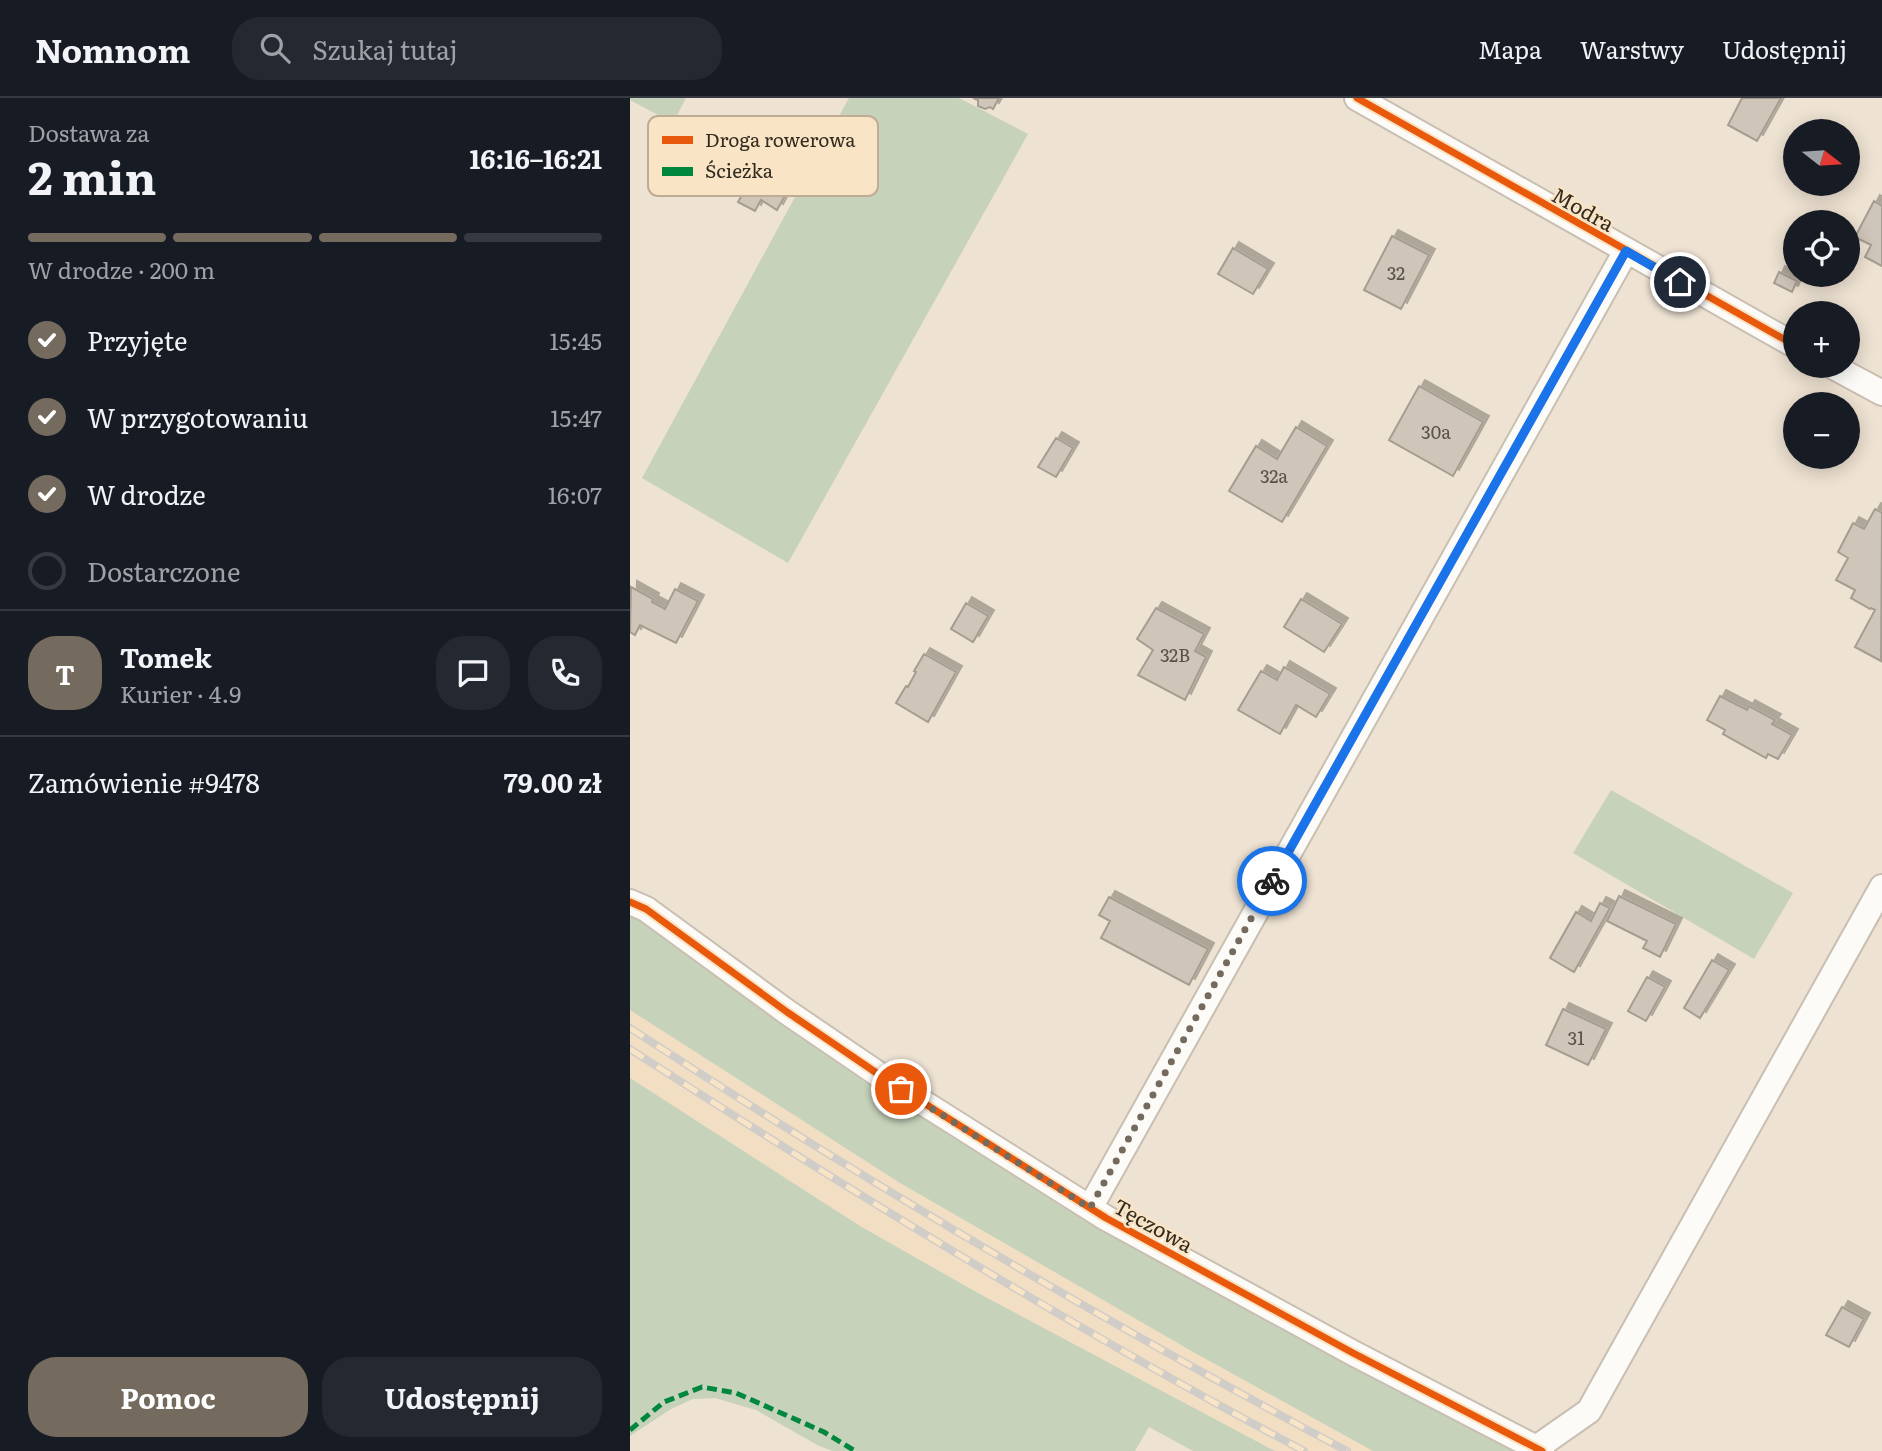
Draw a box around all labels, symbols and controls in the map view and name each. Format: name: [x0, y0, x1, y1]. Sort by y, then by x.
search box: [232, 17, 722, 80]
text: Nomnom: [35, 24, 190, 73]
icon: search: [256, 29, 294, 67]
text: Szukaj tutaj: [312, 29, 458, 68]
text: Mapa: [1478, 31, 1542, 66]
text: Warstwy: [1580, 31, 1684, 66]
text: Udostępnij: [1722, 31, 1847, 66]
text: Dostawa za: [28, 115, 150, 149]
legend: [648, 116, 878, 196]
north arrow: [1783, 119, 1860, 196]
map controls: [1783, 119, 1860, 469]
text: Droga rowerowa: [705, 125, 856, 153]
text: 16:16–16:21: [469, 138, 602, 177]
text: 2 min: [28, 141, 157, 209]
text: Ścieżka: [705, 156, 774, 184]
street label: Modra: [1547, 178, 1621, 238]
button: locate: [1783, 210, 1860, 287]
text: W drodze · 200 m: [28, 252, 215, 286]
pin: [1650, 252, 1710, 312]
house number: 32: [1387, 259, 1405, 286]
icon: home: [1661, 263, 1699, 301]
button: +: [1783, 301, 1860, 378]
text: Przyjęte: [87, 320, 188, 359]
icon: check: [28, 321, 66, 359]
text: 15:45: [549, 323, 602, 357]
button: −: [1783, 392, 1860, 469]
text: W przygotowaniu: [87, 397, 308, 436]
icon: check: [28, 398, 66, 436]
text: 15:47: [550, 400, 602, 434]
house number: 30a: [1421, 418, 1451, 445]
house number: 32a: [1260, 462, 1288, 489]
text: W drodze: [87, 474, 206, 513]
icon: check: [28, 475, 66, 513]
text: 16:07: [548, 477, 602, 511]
text: Dostarczone: [87, 551, 240, 590]
button: chat: [436, 636, 510, 710]
button: phone: [528, 636, 602, 710]
text: Tomek: [120, 637, 212, 676]
house number: 32B: [1160, 641, 1190, 668]
text: T: [55, 654, 75, 693]
text: Kurier · 4.9: [120, 676, 241, 710]
text: Zamówienie #9478: [28, 762, 260, 801]
text: 79.00 zł: [504, 762, 602, 801]
courier: [1237, 846, 1307, 916]
icon: bike: [1253, 862, 1291, 900]
house number: 31: [1567, 1024, 1585, 1051]
pin: [871, 1059, 931, 1119]
icon: bag: [882, 1070, 920, 1108]
street label: Tęczowa: [1108, 1189, 1200, 1259]
button: Pomoc: [28, 1357, 308, 1437]
button: Udostępnij: [322, 1357, 602, 1437]

